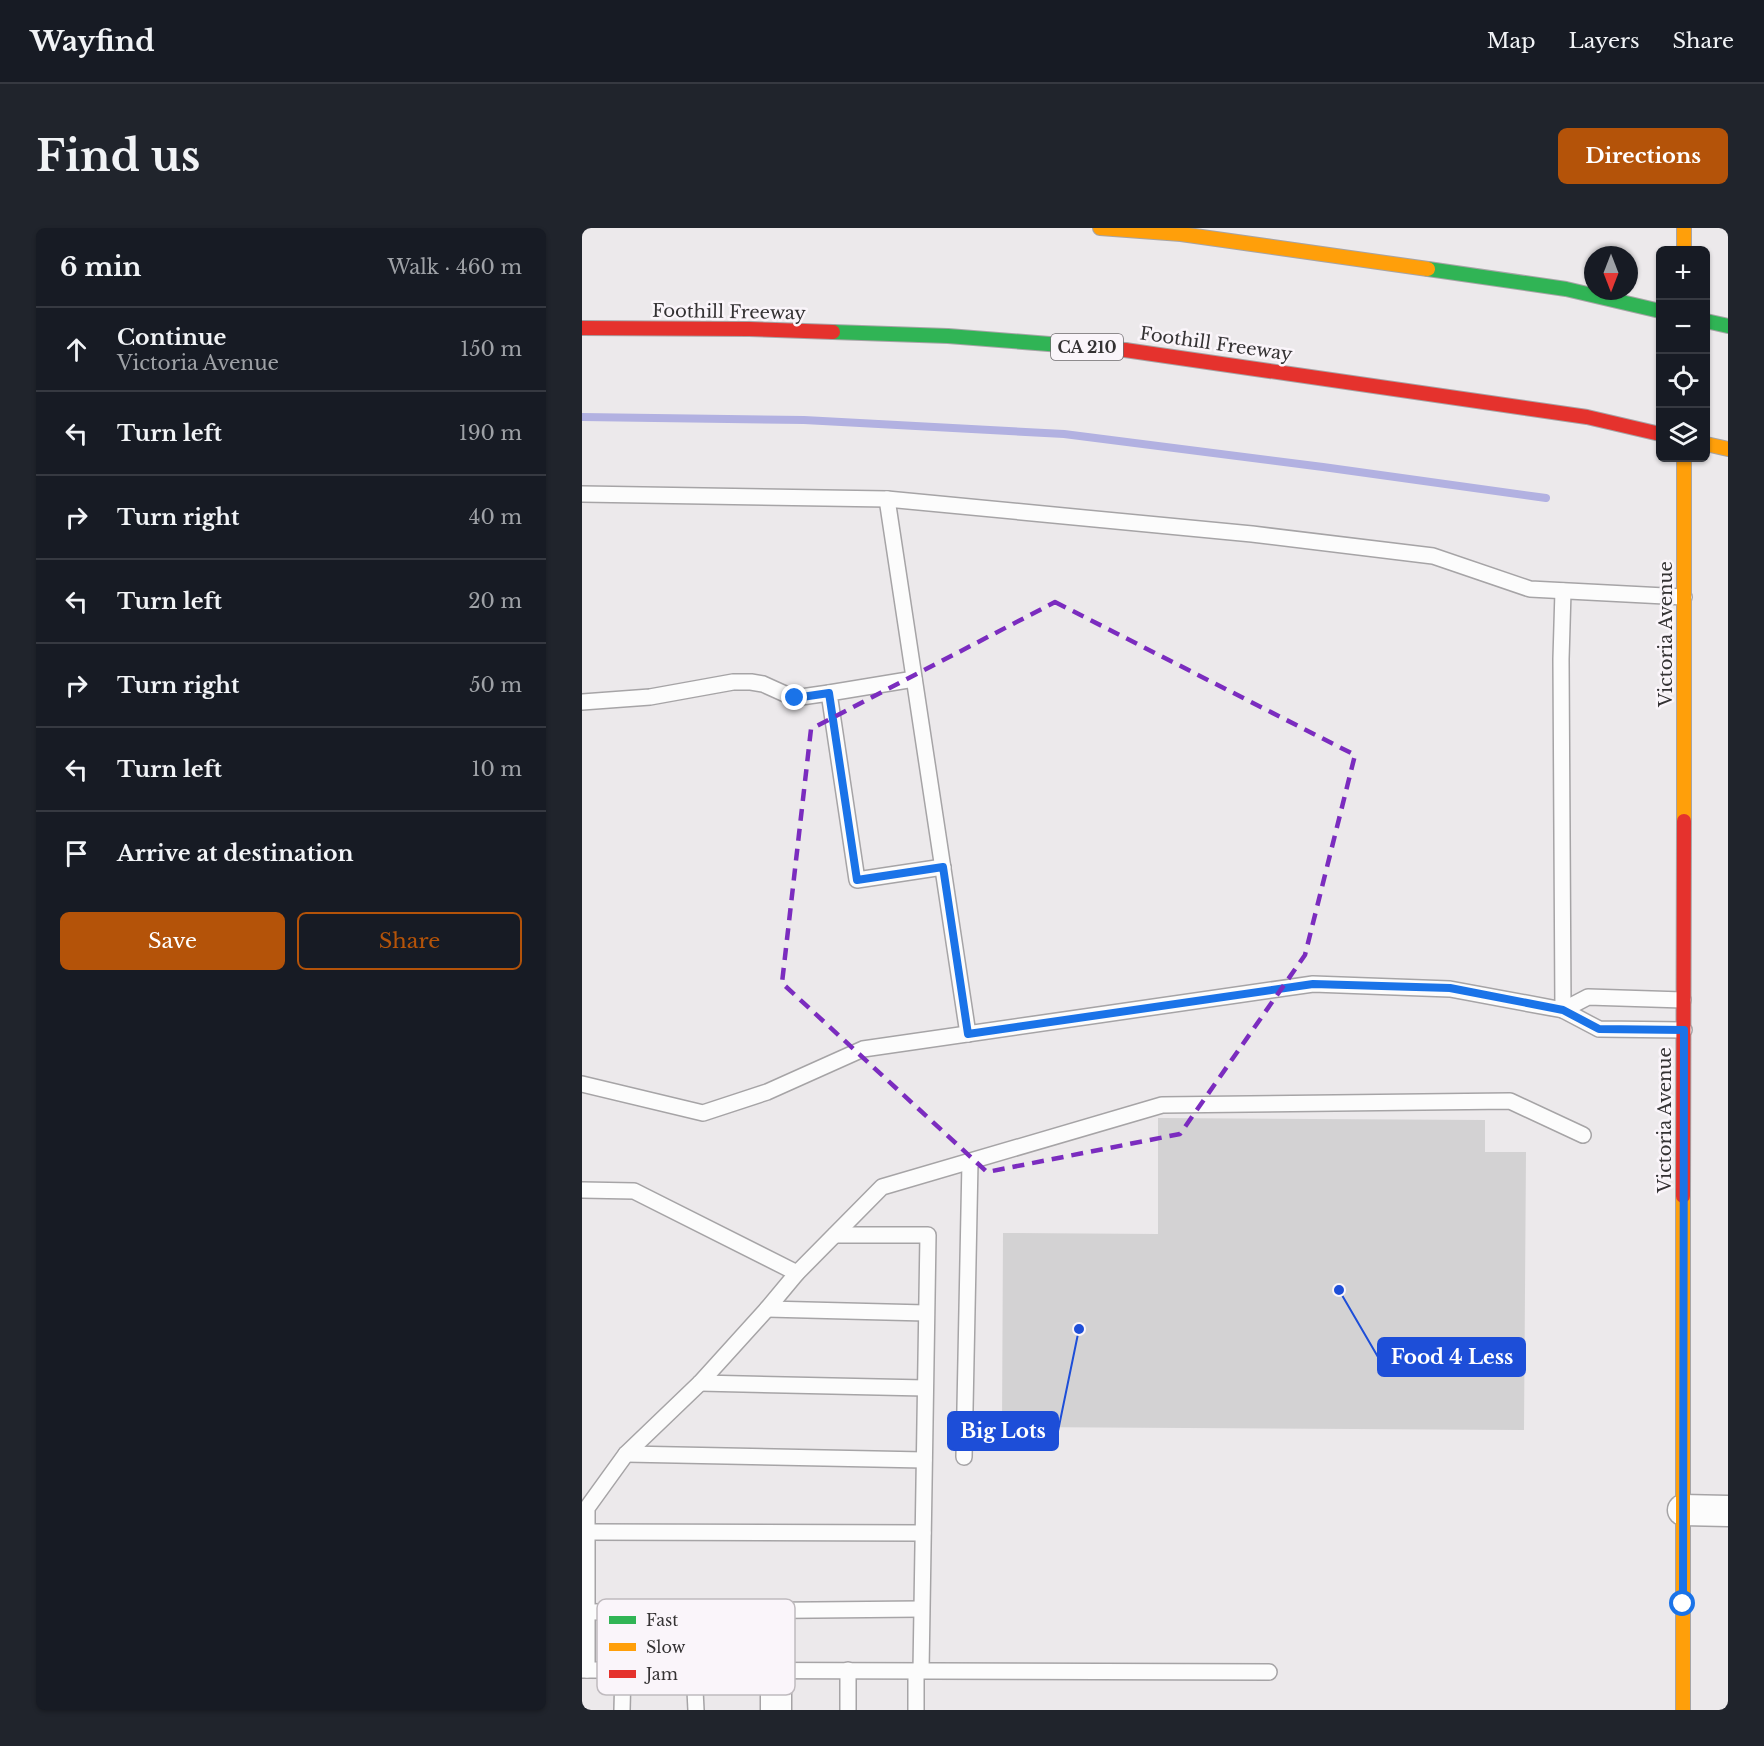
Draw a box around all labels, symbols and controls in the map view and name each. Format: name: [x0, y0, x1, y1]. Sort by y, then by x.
text: Wayfind: [30, 24, 155, 59]
text: Map: [1487, 28, 1536, 54]
text: Layers: [1569, 28, 1640, 54]
text: Share: [1673, 28, 1734, 54]
button: Directions: [1558, 128, 1728, 184]
text: Find us: [36, 130, 200, 182]
north arrow: [1584, 246, 1638, 300]
map controls: [1656, 246, 1710, 462]
button: +: [1656, 246, 1710, 300]
text: 6 min: [60, 251, 141, 283]
text: Walk · 460 m: [387, 255, 522, 279]
street label: Foothill Freeway: [652, 300, 807, 324]
button: −: [1656, 300, 1710, 354]
street label: Foothill Freeway: [1138, 322, 1294, 366]
text: Continue: [117, 324, 226, 351]
icon: ahead: [60, 333, 93, 366]
road number: CA 210: [1051, 334, 1123, 360]
text: 150 m: [460, 337, 522, 361]
text: Victoria Avenue: [117, 351, 279, 375]
button: locate: [1656, 354, 1710, 408]
button: layers: [1656, 408, 1710, 462]
icon: left: [60, 417, 93, 450]
text: Turn left: [117, 420, 222, 447]
text: 190 m: [459, 421, 522, 445]
icon: right: [60, 501, 93, 534]
text: Turn right: [117, 504, 239, 531]
text: 40 m: [469, 505, 522, 529]
street label: Victoria Avenue: [1655, 561, 1677, 708]
icon: left: [60, 585, 93, 618]
text: Turn left: [117, 588, 222, 615]
text: 20 m: [468, 589, 522, 613]
icon: right: [60, 669, 93, 702]
text: Turn right: [117, 672, 239, 699]
text: 50 m: [469, 673, 522, 697]
route end: [781, 684, 807, 710]
icon: left: [60, 753, 93, 786]
text: Turn left: [117, 756, 222, 783]
text: 10 m: [472, 757, 522, 781]
icon: arrive: [60, 837, 93, 870]
text: Arrive at destination: [117, 840, 354, 867]
button: Save: [60, 912, 285, 970]
button: Share: [297, 912, 522, 970]
street label: Victoria Avenue: [1654, 1047, 1676, 1194]
callout: Food 4 Less: [1378, 1338, 1525, 1376]
text: Food 4 Less: [1391, 1345, 1513, 1369]
callout: Big Lots: [948, 1412, 1058, 1450]
text: Big Lots: [960, 1419, 1046, 1443]
route start: [1669, 1590, 1695, 1616]
legend: [597, 1599, 795, 1695]
text: Fast: [646, 1610, 678, 1630]
text: Slow: [646, 1637, 686, 1657]
text: Jam: [644, 1664, 678, 1684]

